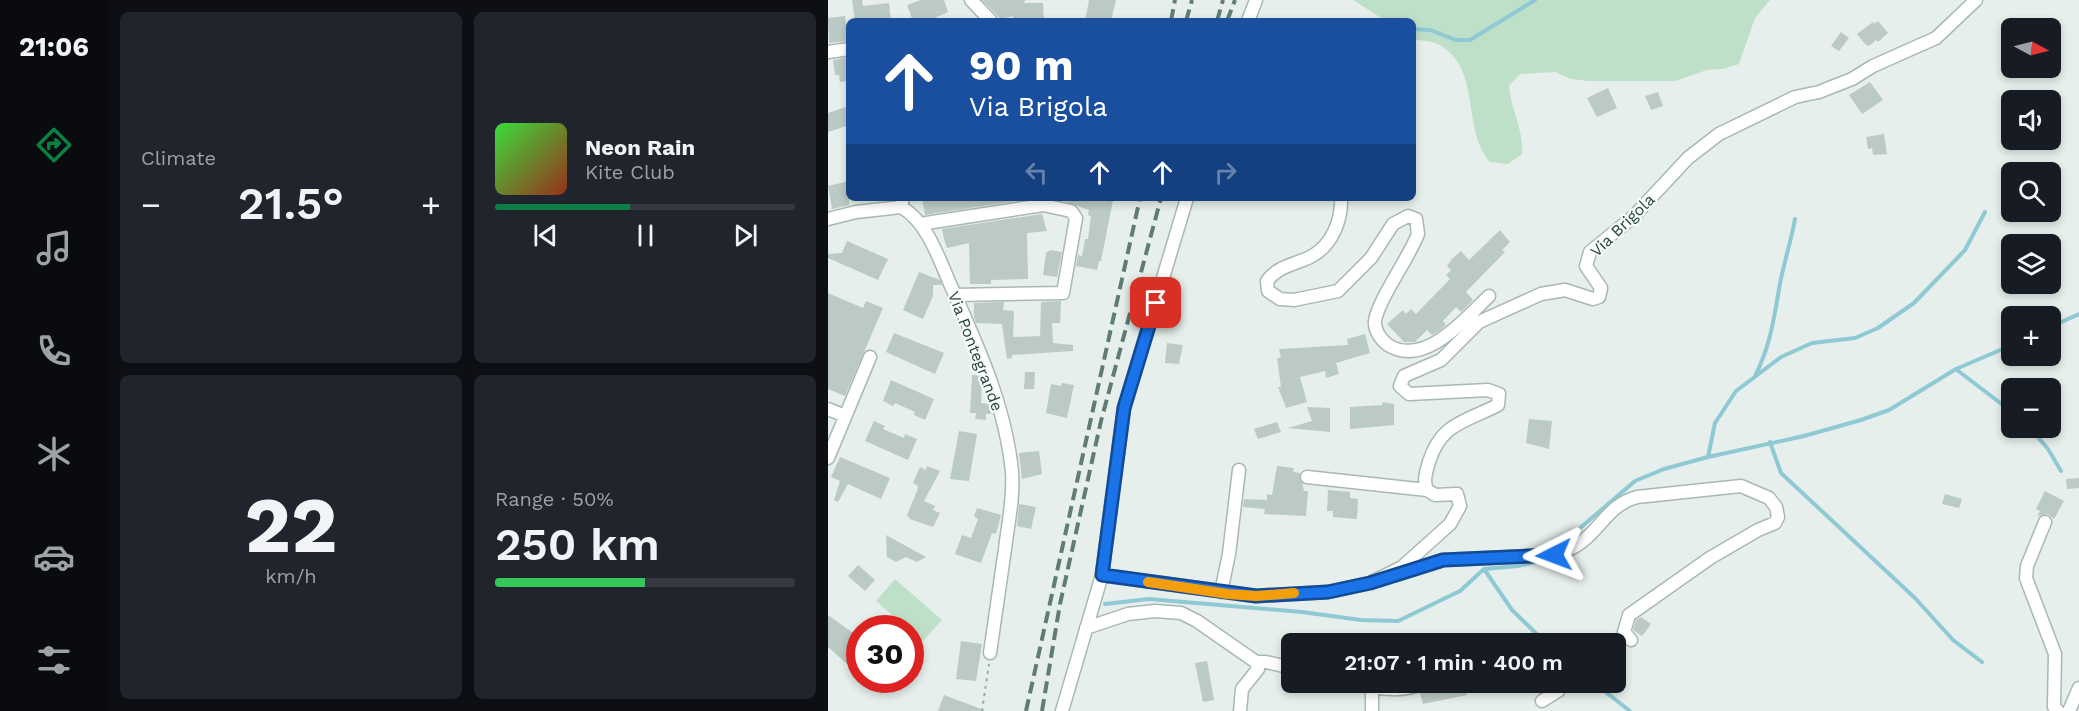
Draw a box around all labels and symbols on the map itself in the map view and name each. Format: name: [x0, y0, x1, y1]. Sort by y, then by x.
north arrow: [2001, 18, 2061, 78]
street label: Via Brigola: [1586, 190, 1658, 261]
pin: [1130, 277, 1181, 328]
street label: Via Pontegrande: [944, 289, 1007, 414]
position arrow: [1522, 523, 1586, 587]
speed limit sign: 30: [846, 615, 924, 693]

